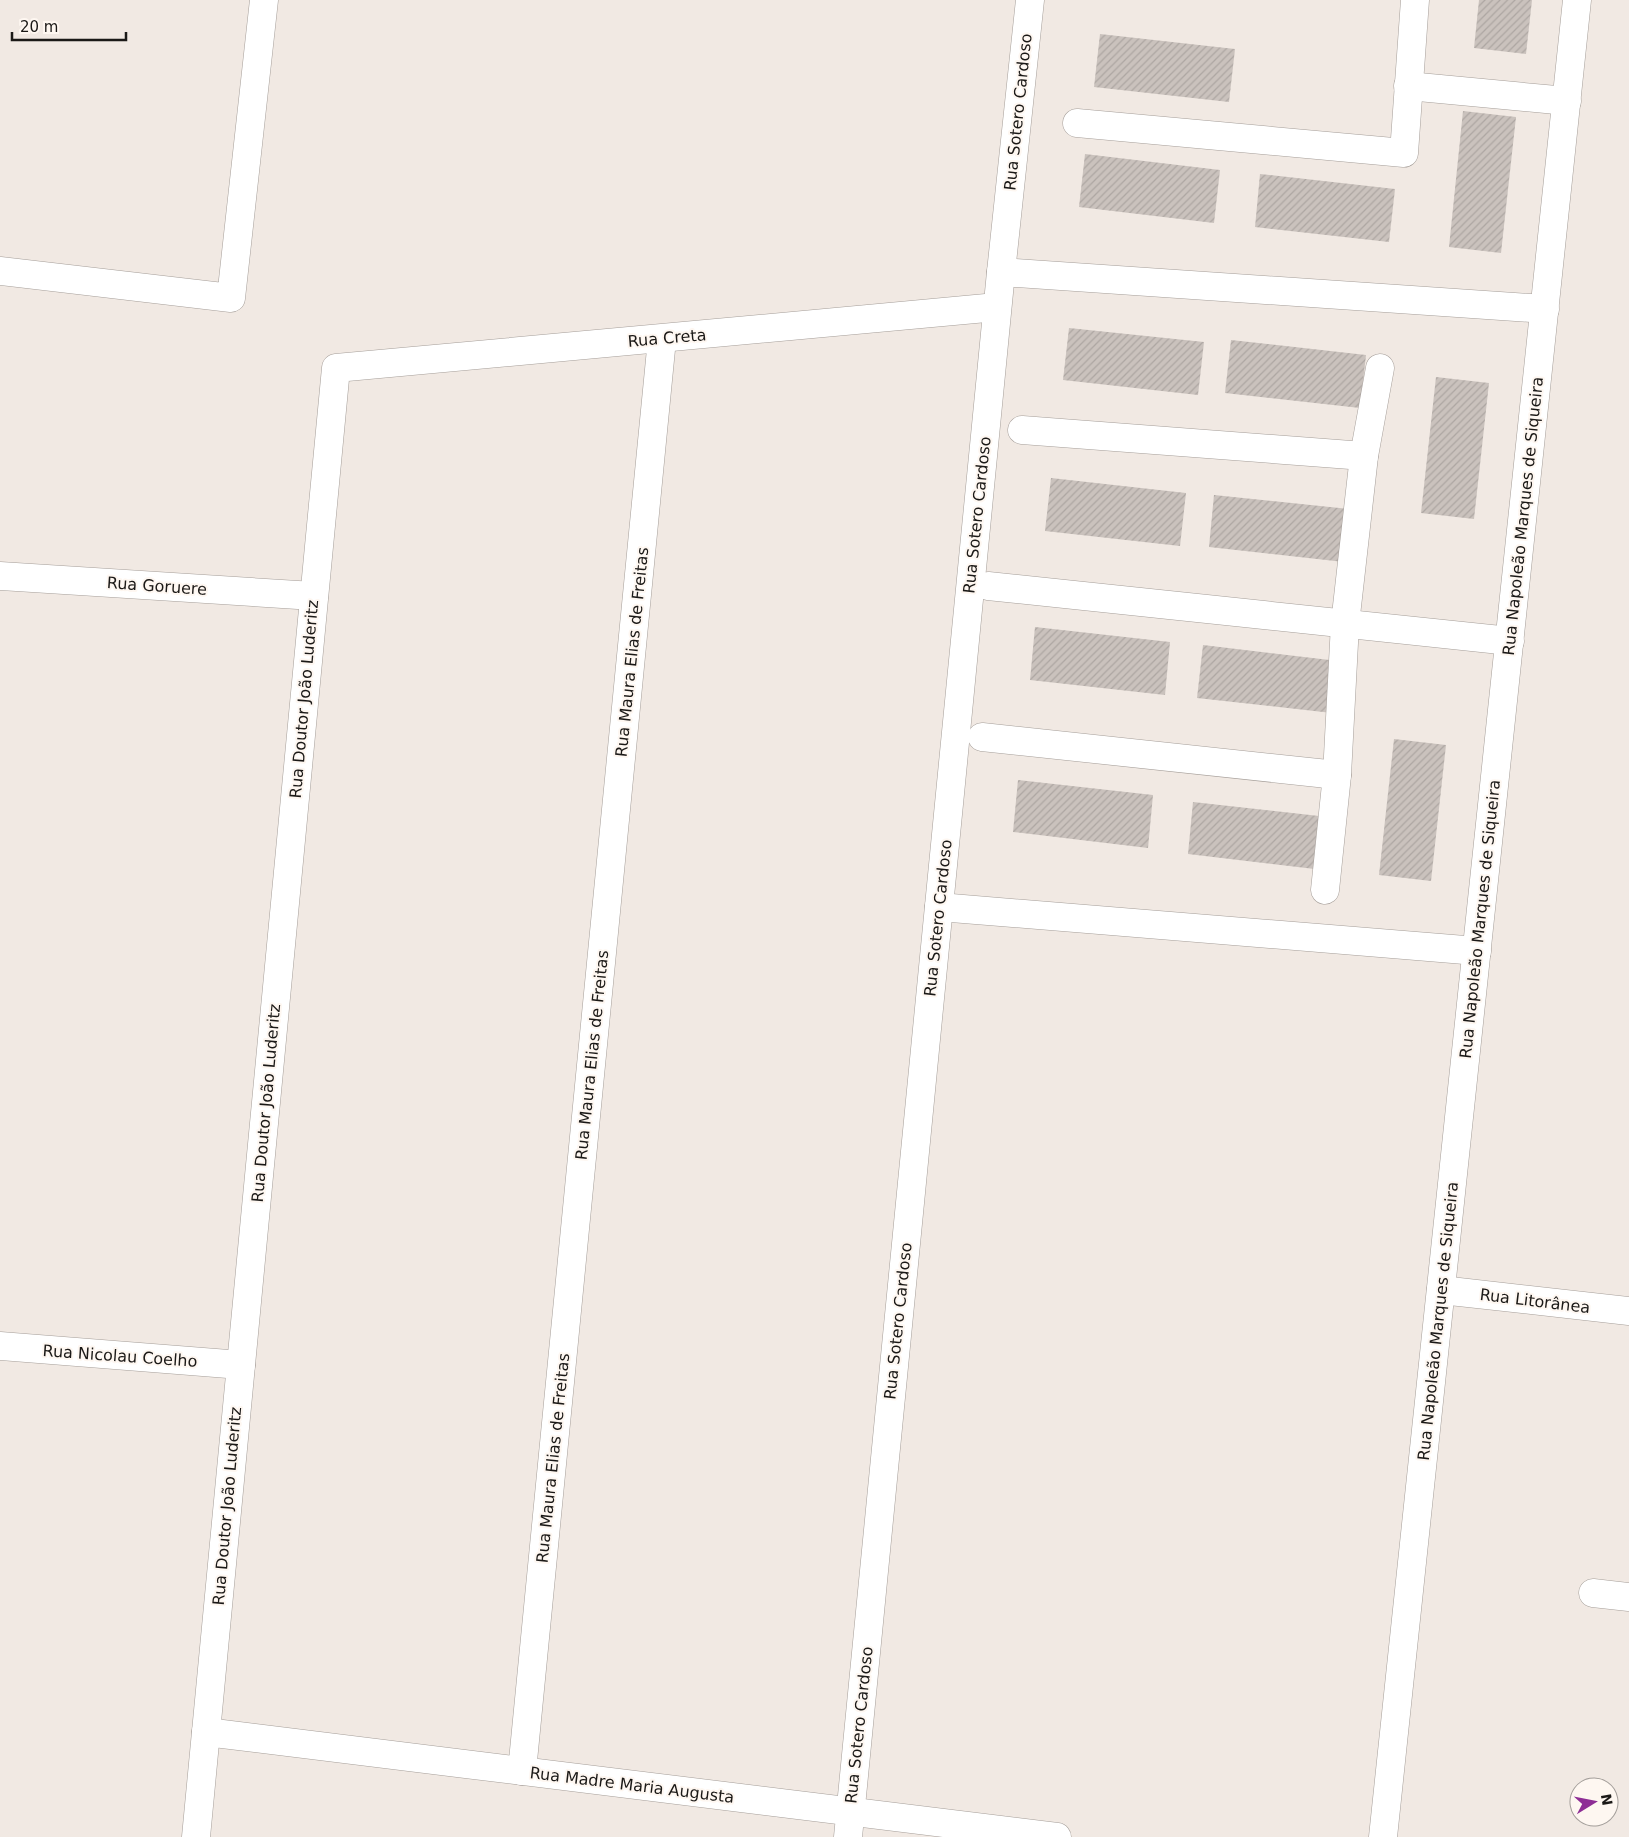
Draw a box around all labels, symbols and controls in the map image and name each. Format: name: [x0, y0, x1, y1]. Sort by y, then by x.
scale bar: [12, 10, 126, 42]
text: 20 m: [20, 18, 58, 36]
street label: Rua Sotero Cardoso: [1000, 32, 1036, 192]
street label: Rua Creta: [627, 325, 707, 351]
street label: Rua Napoleão Marques de Siqueira: [1499, 376, 1547, 656]
street label: Rua Sotero Cardoso: [959, 435, 995, 595]
street label: Rua Maura Elias de Freitas: [612, 546, 652, 758]
street label: Rua Goruere: [106, 573, 208, 599]
street label: Rua Doutor João Luderitz: [286, 599, 322, 799]
street label: Rua Napoleão Marques de Siqueira: [1456, 779, 1504, 1059]
street label: Rua Sotero Cardoso: [920, 838, 956, 998]
street label: Rua Maura Elias de Freitas: [572, 949, 612, 1161]
street label: Rua Doutor João Luderitz: [248, 1003, 284, 1203]
street label: Rua Napoleão Marques de Siqueira: [1414, 1181, 1462, 1461]
street label: Rua Sotero Cardoso: [880, 1241, 916, 1401]
street label: Rua Litorânea: [1479, 1285, 1591, 1317]
street label: Rua Nicolau Coelho: [42, 1341, 198, 1371]
street label: Rua Maura Elias de Freitas: [533, 1352, 573, 1564]
street label: Rua Doutor João Luderitz: [209, 1406, 245, 1606]
street label: Rua Sotero Cardoso: [841, 1645, 877, 1805]
street label: Rua Madre Maria Augusta: [529, 1763, 735, 1807]
north arrow: [1569, 1777, 1619, 1827]
text: N: [1598, 1793, 1616, 1807]

